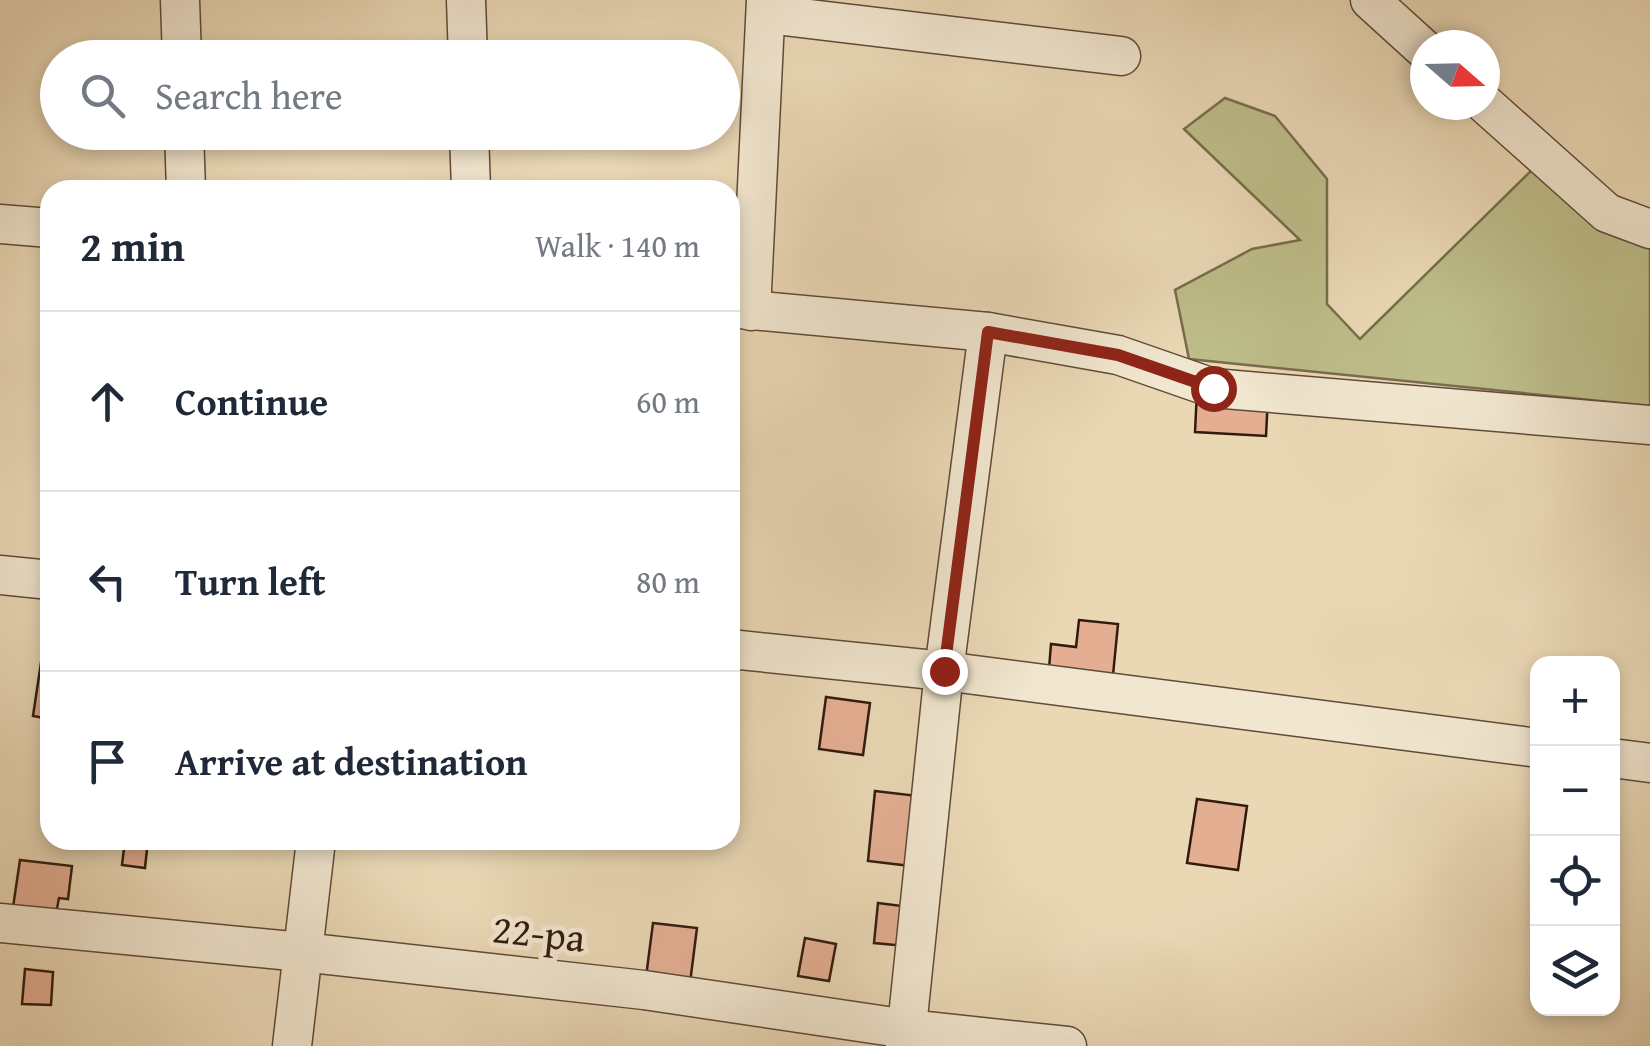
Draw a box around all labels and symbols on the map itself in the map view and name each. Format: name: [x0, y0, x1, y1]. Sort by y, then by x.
north arrow: [1410, 30, 1500, 120]
route start: [1191, 366, 1237, 412]
route end: [922, 649, 968, 695]
street label: 22-ра: [490, 898, 588, 967]

